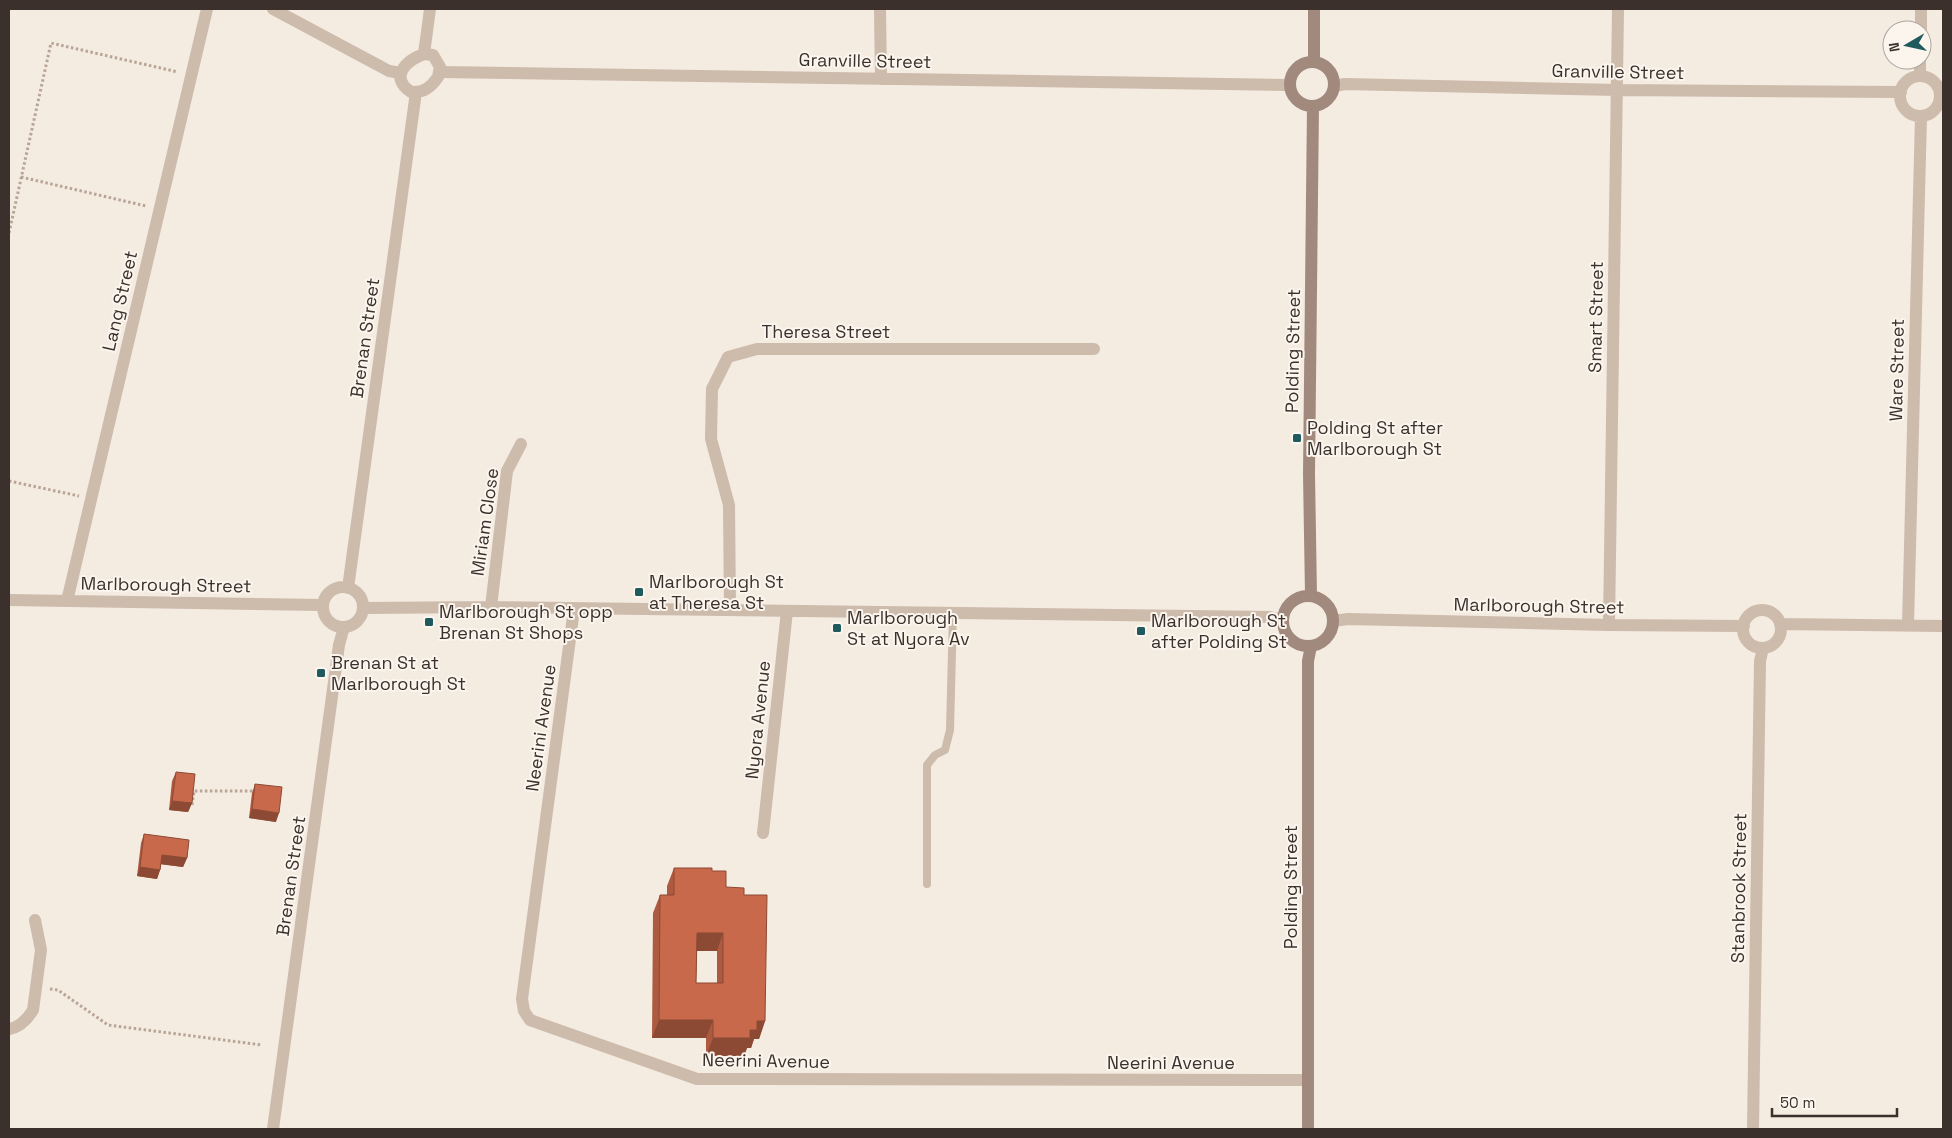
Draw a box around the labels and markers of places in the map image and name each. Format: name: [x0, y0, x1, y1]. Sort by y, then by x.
place label: Polding St after Marlborough St: [1307, 416, 1443, 460]
marker: Polding St after Marlborough St: [1291, 432, 1303, 444]
place label: Marlborough St at Theresa St: [649, 570, 784, 614]
marker: Marlborough St at Theresa St: [633, 586, 645, 598]
place label: Marlborough St opp Brenan St Shops: [439, 600, 613, 644]
place label: Marlborough St at Nyora Av: [847, 606, 970, 650]
place label: Marlborough St after Polding St: [1151, 609, 1287, 653]
marker: Marlborough St opp Brenan St Shops: [423, 616, 435, 628]
marker: Marlborough St at Nyora Av: [831, 622, 843, 634]
marker: Marlborough St after Polding St: [1135, 625, 1147, 637]
place label: Brenan St at Marlborough St: [331, 651, 466, 695]
marker: Brenan St at Marlborough St: [315, 667, 327, 679]

